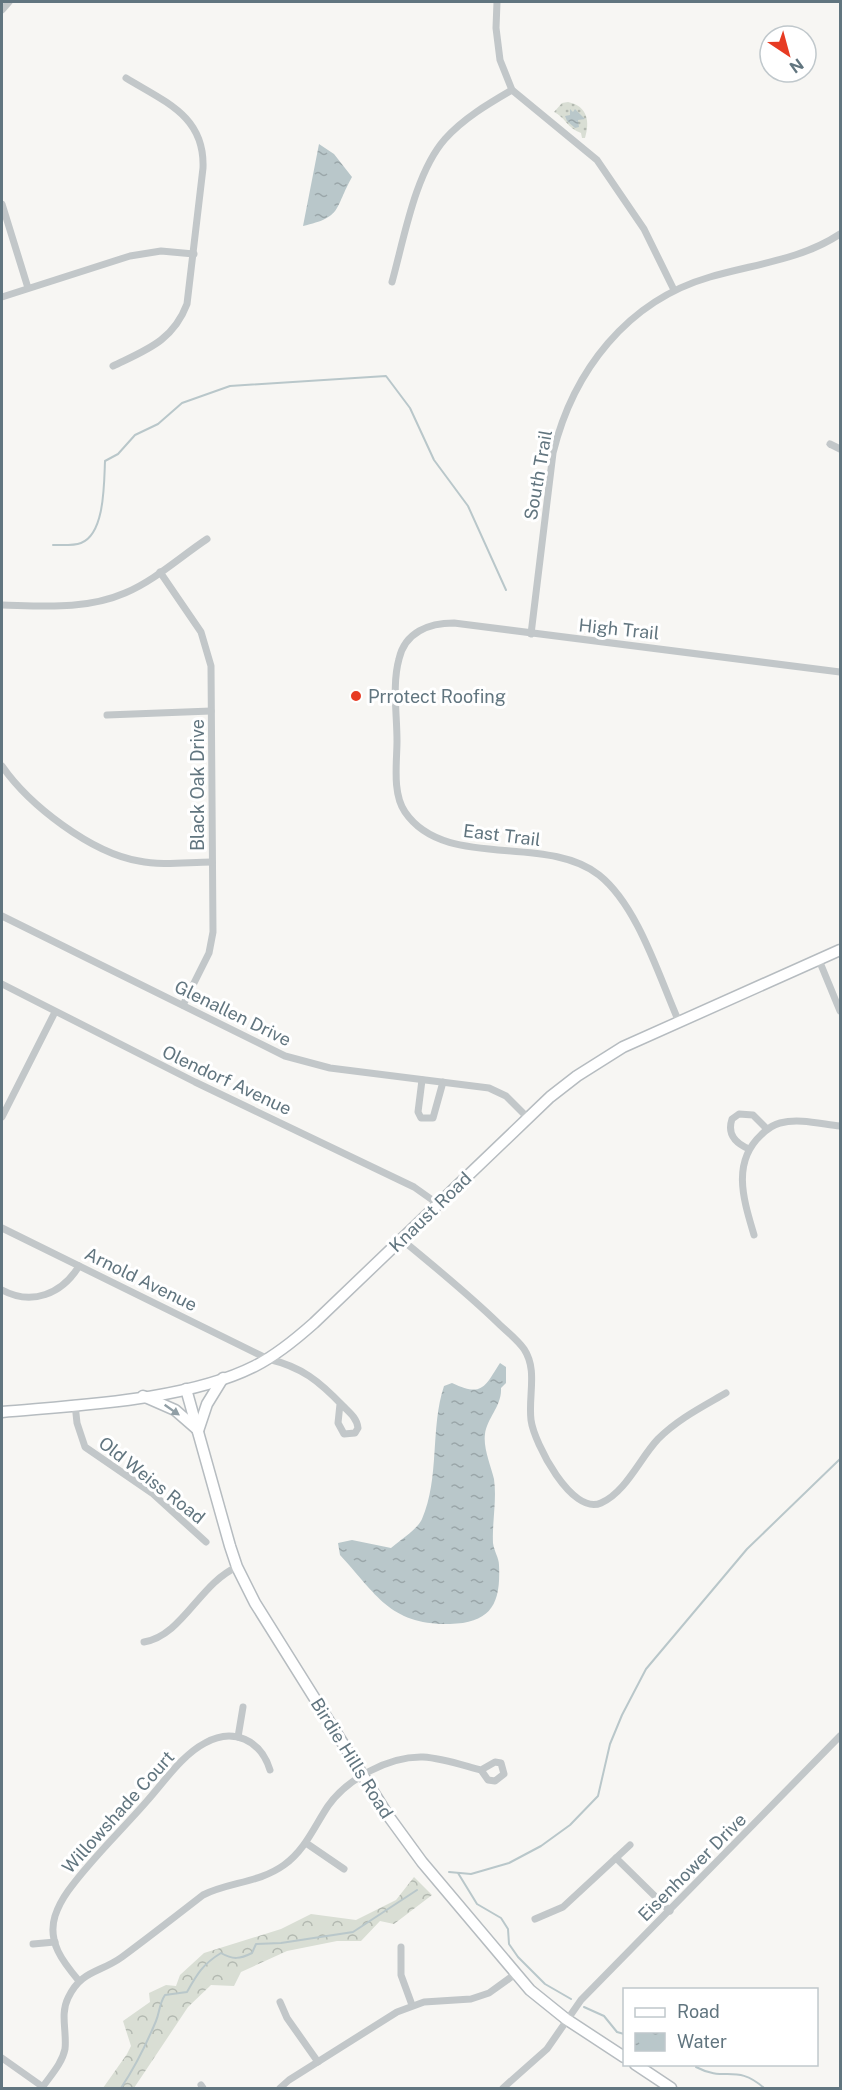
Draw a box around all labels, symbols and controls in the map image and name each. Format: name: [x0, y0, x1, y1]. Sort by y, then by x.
north arrow: [758, 24, 818, 84]
text: N: [786, 54, 807, 77]
street label: South Trail: [520, 428, 556, 522]
street label: High Trail: [578, 614, 660, 644]
place label: Prrotect Roofing: [368, 686, 506, 707]
marker: Prrotect Roofing: [349, 689, 363, 703]
street label: Black Oak Drive: [187, 719, 208, 851]
street label: East Trail: [462, 820, 542, 850]
street label: Glenallen Drive: [171, 976, 295, 1050]
street label: Olendorf Avenue: [159, 1041, 295, 1119]
street label: Knaust Road: [385, 1168, 475, 1256]
street label: Arnold Avenue: [81, 1243, 201, 1315]
one-way arrow: [164, 1404, 180, 1416]
street label: Old Weiss Road: [95, 1432, 209, 1528]
street label: Birdie Hills Road: [307, 1694, 397, 1822]
street label: Willowshade Court: [58, 1747, 178, 1877]
street label: Eisenhower Drive: [634, 1809, 750, 1925]
legend: [623, 1988, 818, 2066]
text: Road: [677, 2001, 720, 2022]
text: Water: [677, 2031, 727, 2052]

